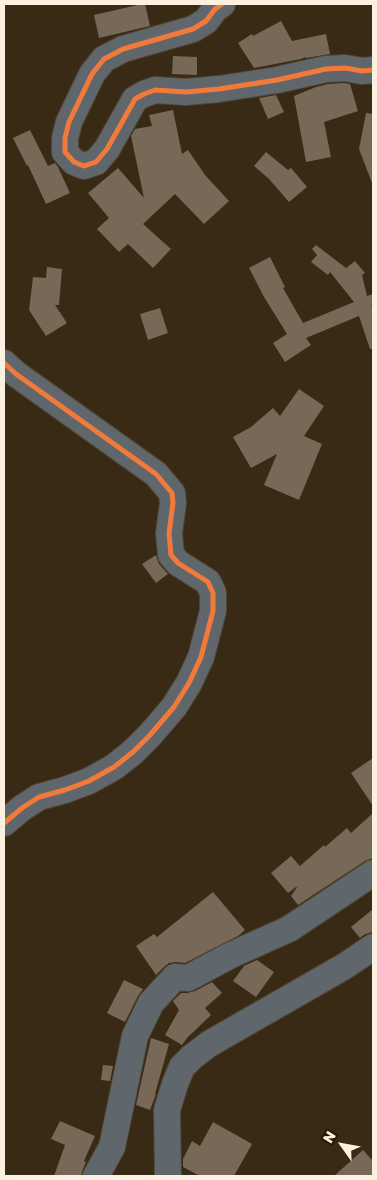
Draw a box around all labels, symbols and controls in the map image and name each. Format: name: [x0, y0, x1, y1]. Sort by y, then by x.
north arrow: [317, 1120, 367, 1170]
text: N: [319, 1128, 339, 1146]

